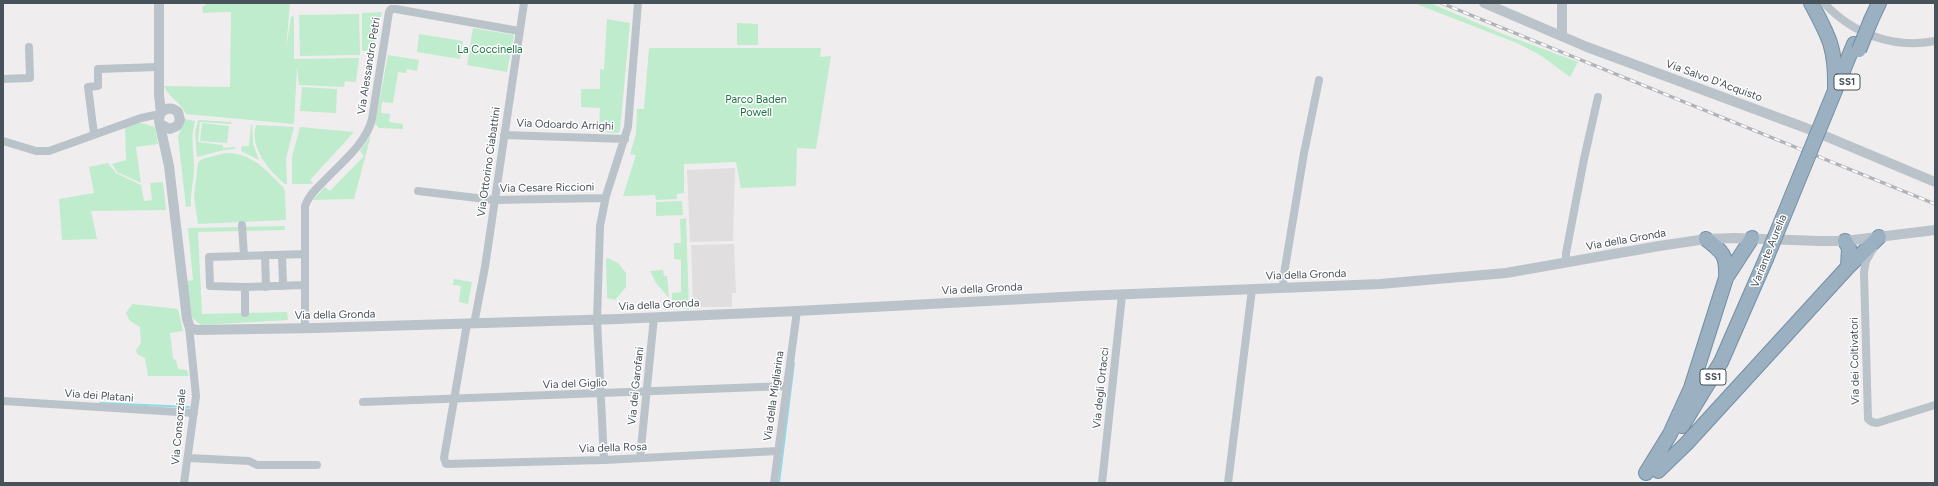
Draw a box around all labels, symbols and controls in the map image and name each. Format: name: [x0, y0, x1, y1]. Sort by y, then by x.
street label: Via Alessandro Petri: [355, 16, 383, 116]
park label: La Coccinella: [457, 43, 523, 57]
street label: Via Salvo D'Acquisto: [1664, 57, 1764, 105]
road number: SS1: [1834, 74, 1860, 90]
park label: Parco Baden Powell: [725, 93, 787, 119]
street label: Via Ottorino Ciabattini: [475, 106, 503, 218]
street label: Via Odoardo Arrighi: [516, 117, 614, 133]
street label: Via Cesare Riccioni: [500, 181, 594, 195]
street label: Variante Aurelia: [1748, 213, 1790, 289]
street label: Via della Gronda: [1585, 226, 1667, 254]
street label: Via della Gronda: [1265, 267, 1347, 283]
street label: Via della Gronda: [941, 280, 1023, 298]
street label: Via della Gronda: [618, 296, 700, 314]
street label: Via della Gronda: [295, 308, 375, 322]
street label: Via dei Coltivatori: [1848, 317, 1862, 405]
street label: Via dei Garofani: [625, 346, 647, 426]
street label: Via degli Ortacci: [1090, 347, 1112, 429]
street label: Via della Migliarina: [761, 350, 787, 442]
road number: SS1: [1700, 369, 1726, 385]
street label: Via del Giglio: [542, 376, 608, 392]
street label: Via dei Platani: [64, 387, 134, 405]
street label: Via Consorziale: [169, 388, 189, 466]
street label: Via della Rosa: [579, 440, 647, 456]

